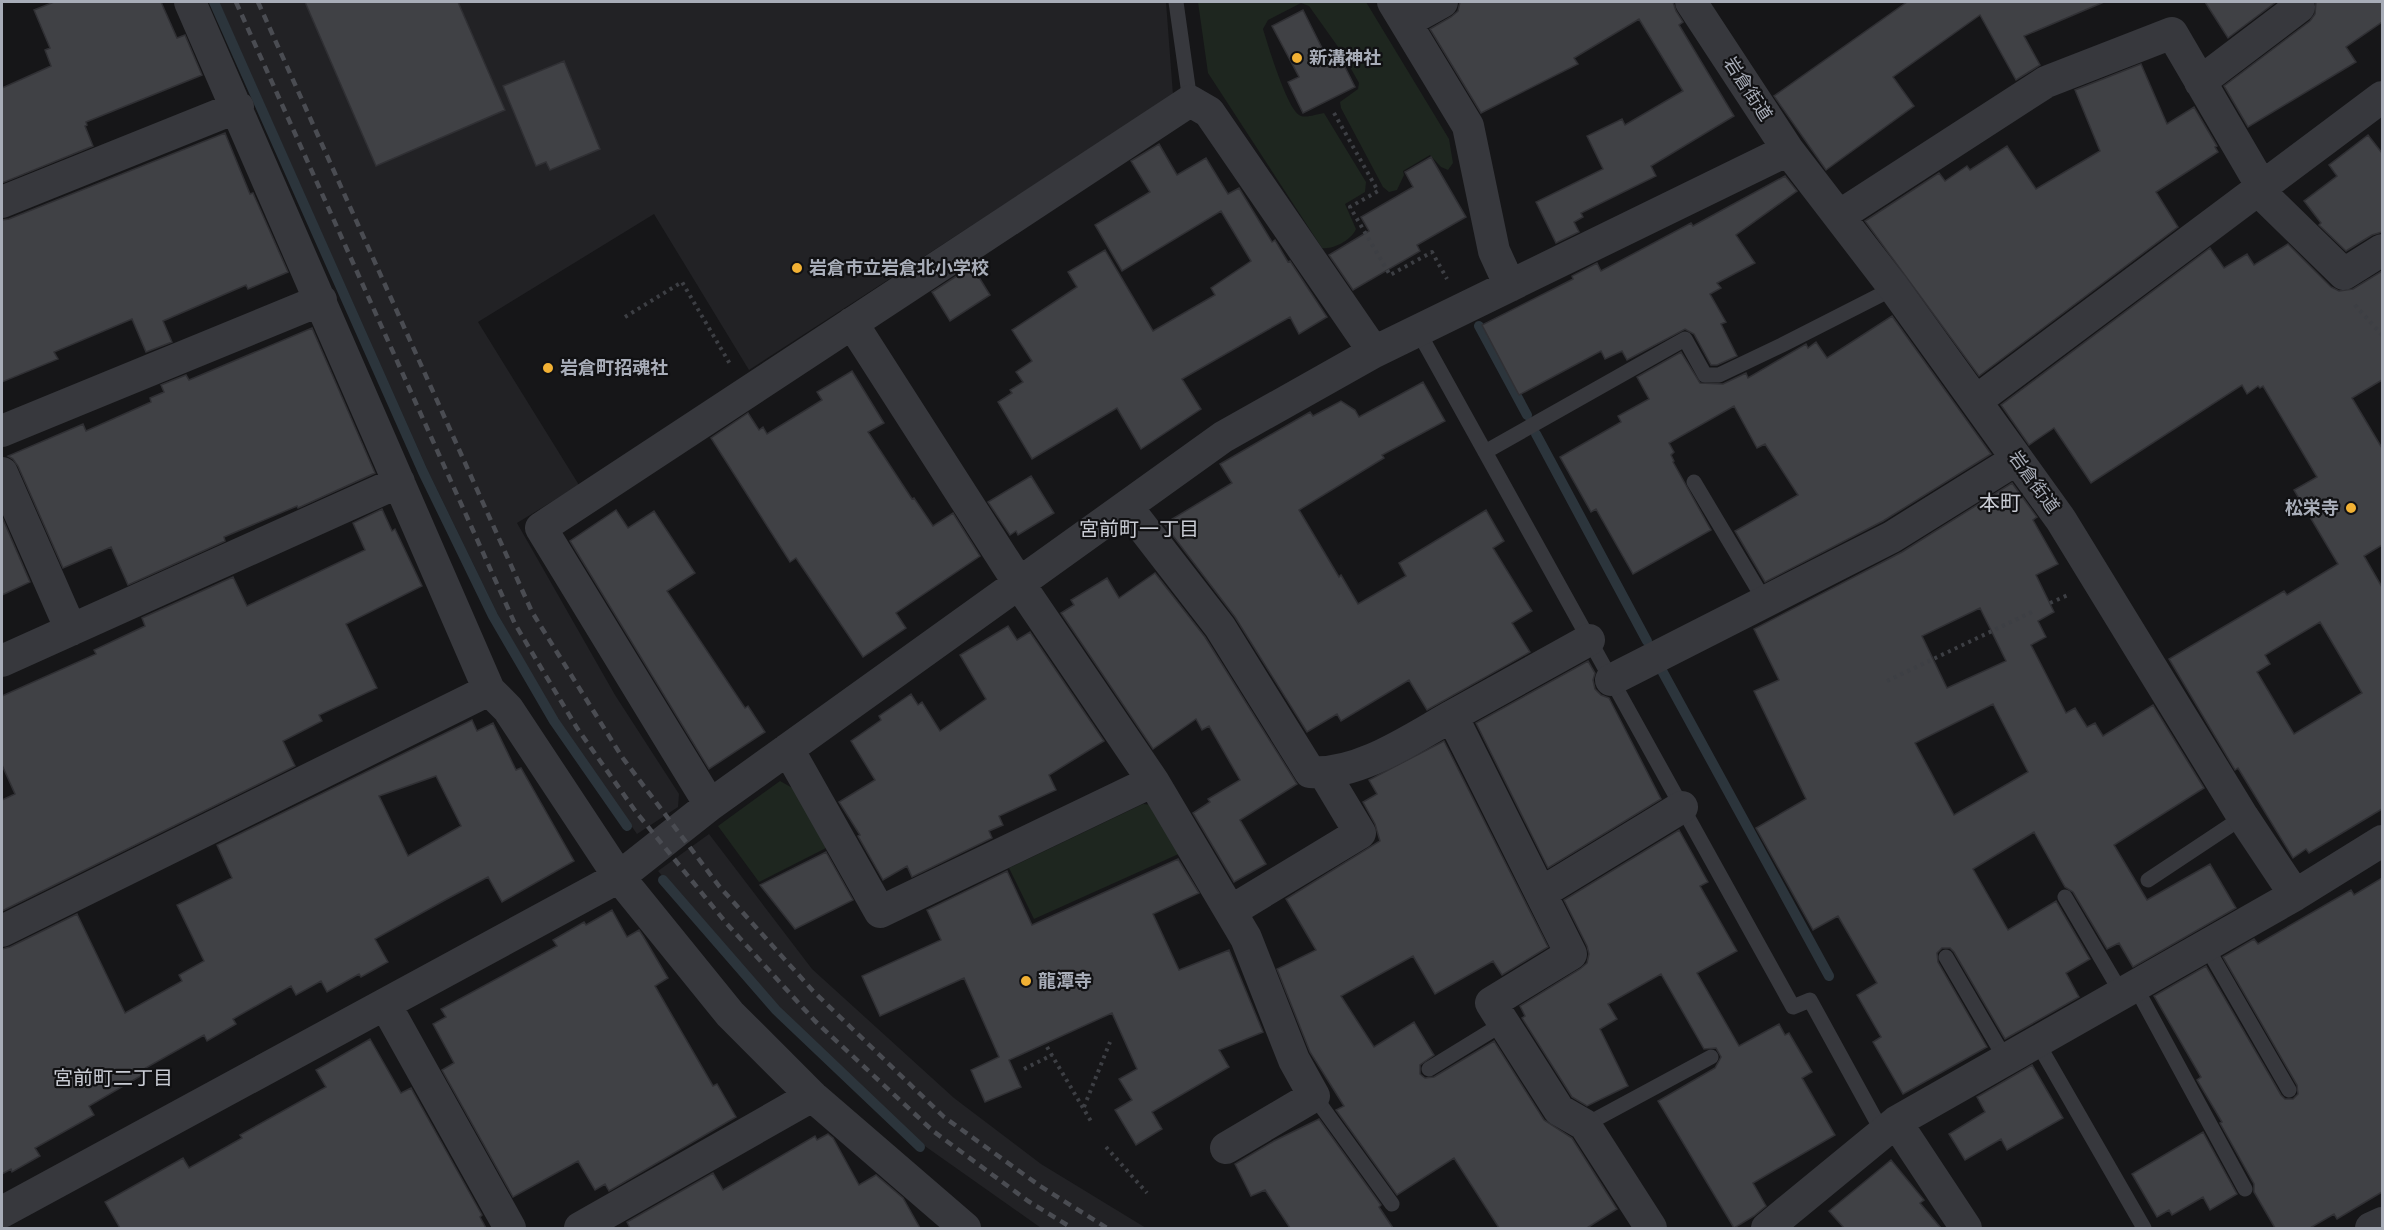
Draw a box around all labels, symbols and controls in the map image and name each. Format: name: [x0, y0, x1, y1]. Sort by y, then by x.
place label: 新溝神社: [1309, 46, 1381, 69]
marker: 新溝神社: [1290, 51, 1304, 65]
street label: 岩倉街道: [1719, 52, 1778, 125]
place label: 岩倉市立岩倉北小学校: [809, 256, 989, 279]
marker: 岩倉市立岩倉北小学校: [790, 261, 804, 275]
place label: 岩倉町招魂社: [560, 356, 668, 379]
marker: 岩倉町招魂社: [541, 361, 555, 375]
street label: 岩倉街道: [2004, 446, 2065, 518]
district label: 本町: [1979, 488, 2021, 516]
place label: 松栄寺: [2285, 496, 2339, 519]
marker: 松栄寺: [2344, 501, 2358, 515]
district label: 宮前町一丁目: [1079, 515, 1199, 542]
place label: 龍潭寺: [1038, 969, 1092, 992]
marker: 龍潭寺: [1019, 974, 1033, 988]
district label: 宮前町二丁目: [53, 1064, 173, 1091]

